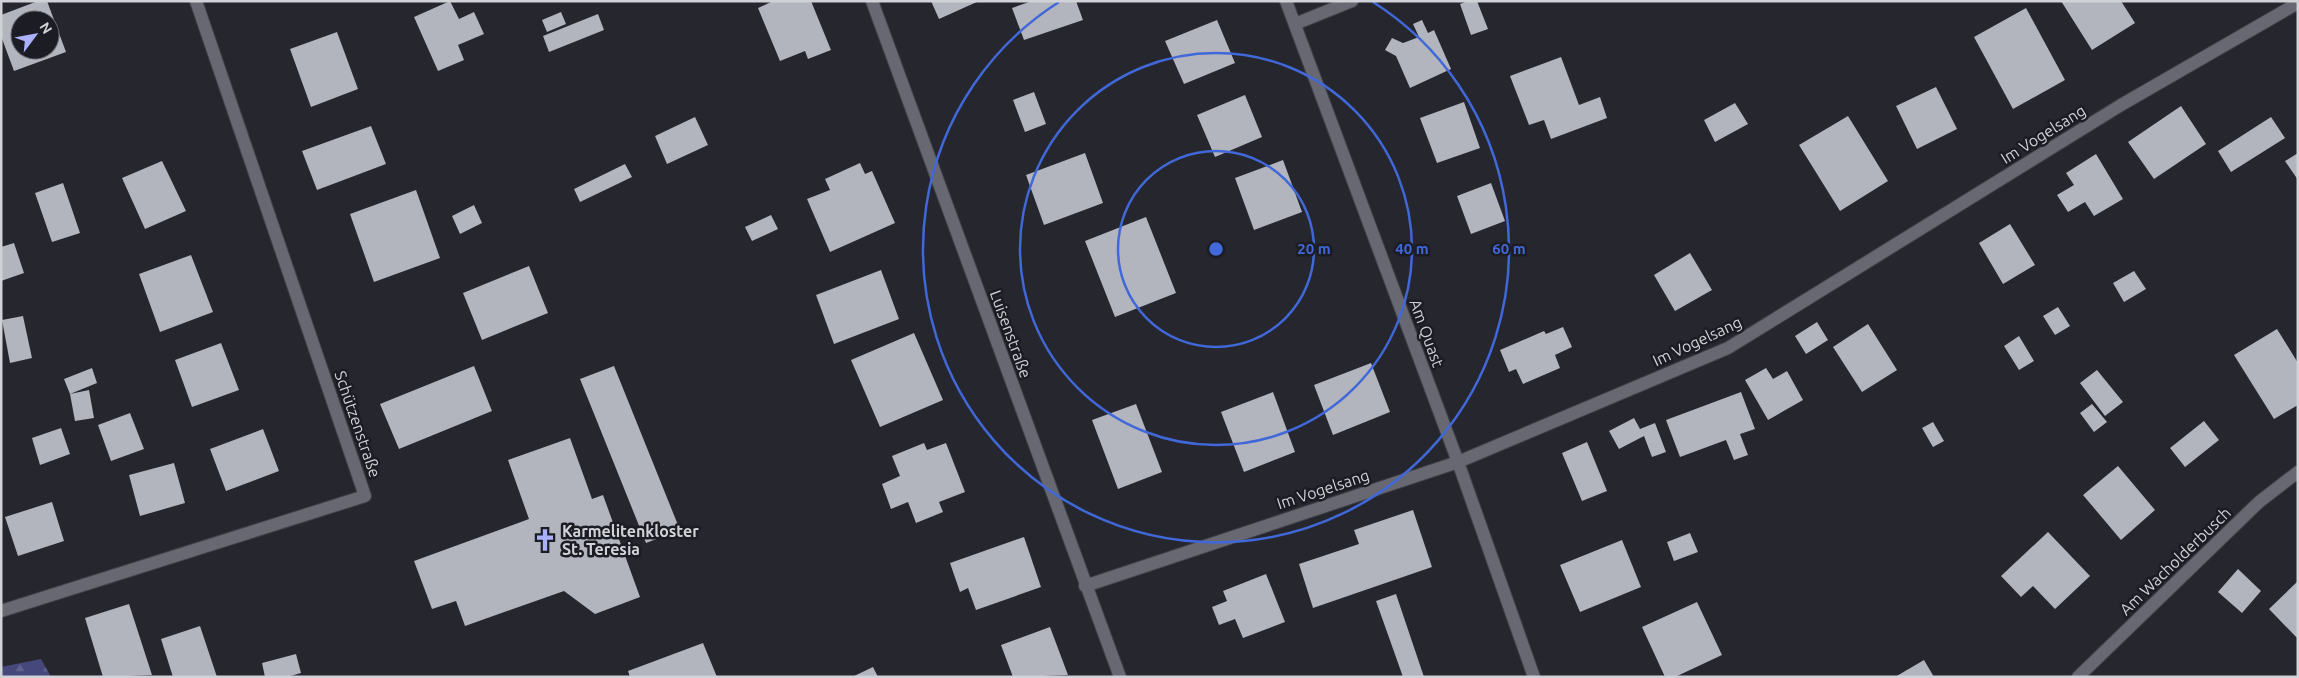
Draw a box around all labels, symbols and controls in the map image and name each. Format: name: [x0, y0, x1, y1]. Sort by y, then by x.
north arrow: [10, 10, 60, 60]
text: N: [36, 19, 56, 37]
street label: Im Vogelsang: [1997, 101, 2089, 167]
centre of rings: [1207, 240, 1225, 258]
text: 20 m: [1297, 240, 1331, 257]
text: 40 m: [1395, 240, 1429, 257]
text: 60 m: [1492, 240, 1526, 257]
street label: Luisenstraße: [987, 288, 1035, 380]
street label: Am Quast: [1406, 297, 1448, 370]
street label: Im Vogelsang: [1650, 313, 1744, 369]
street label: Schützenstraße: [331, 368, 385, 480]
street label: Im Vogelsang: [1274, 466, 1372, 512]
street label: Am Wacholderbusch: [2116, 503, 2234, 619]
place label: Karmelitenkloster St. Teresia: [562, 522, 699, 558]
church icon: Karmelitenkloster St. Teresia: [532, 527, 558, 553]

